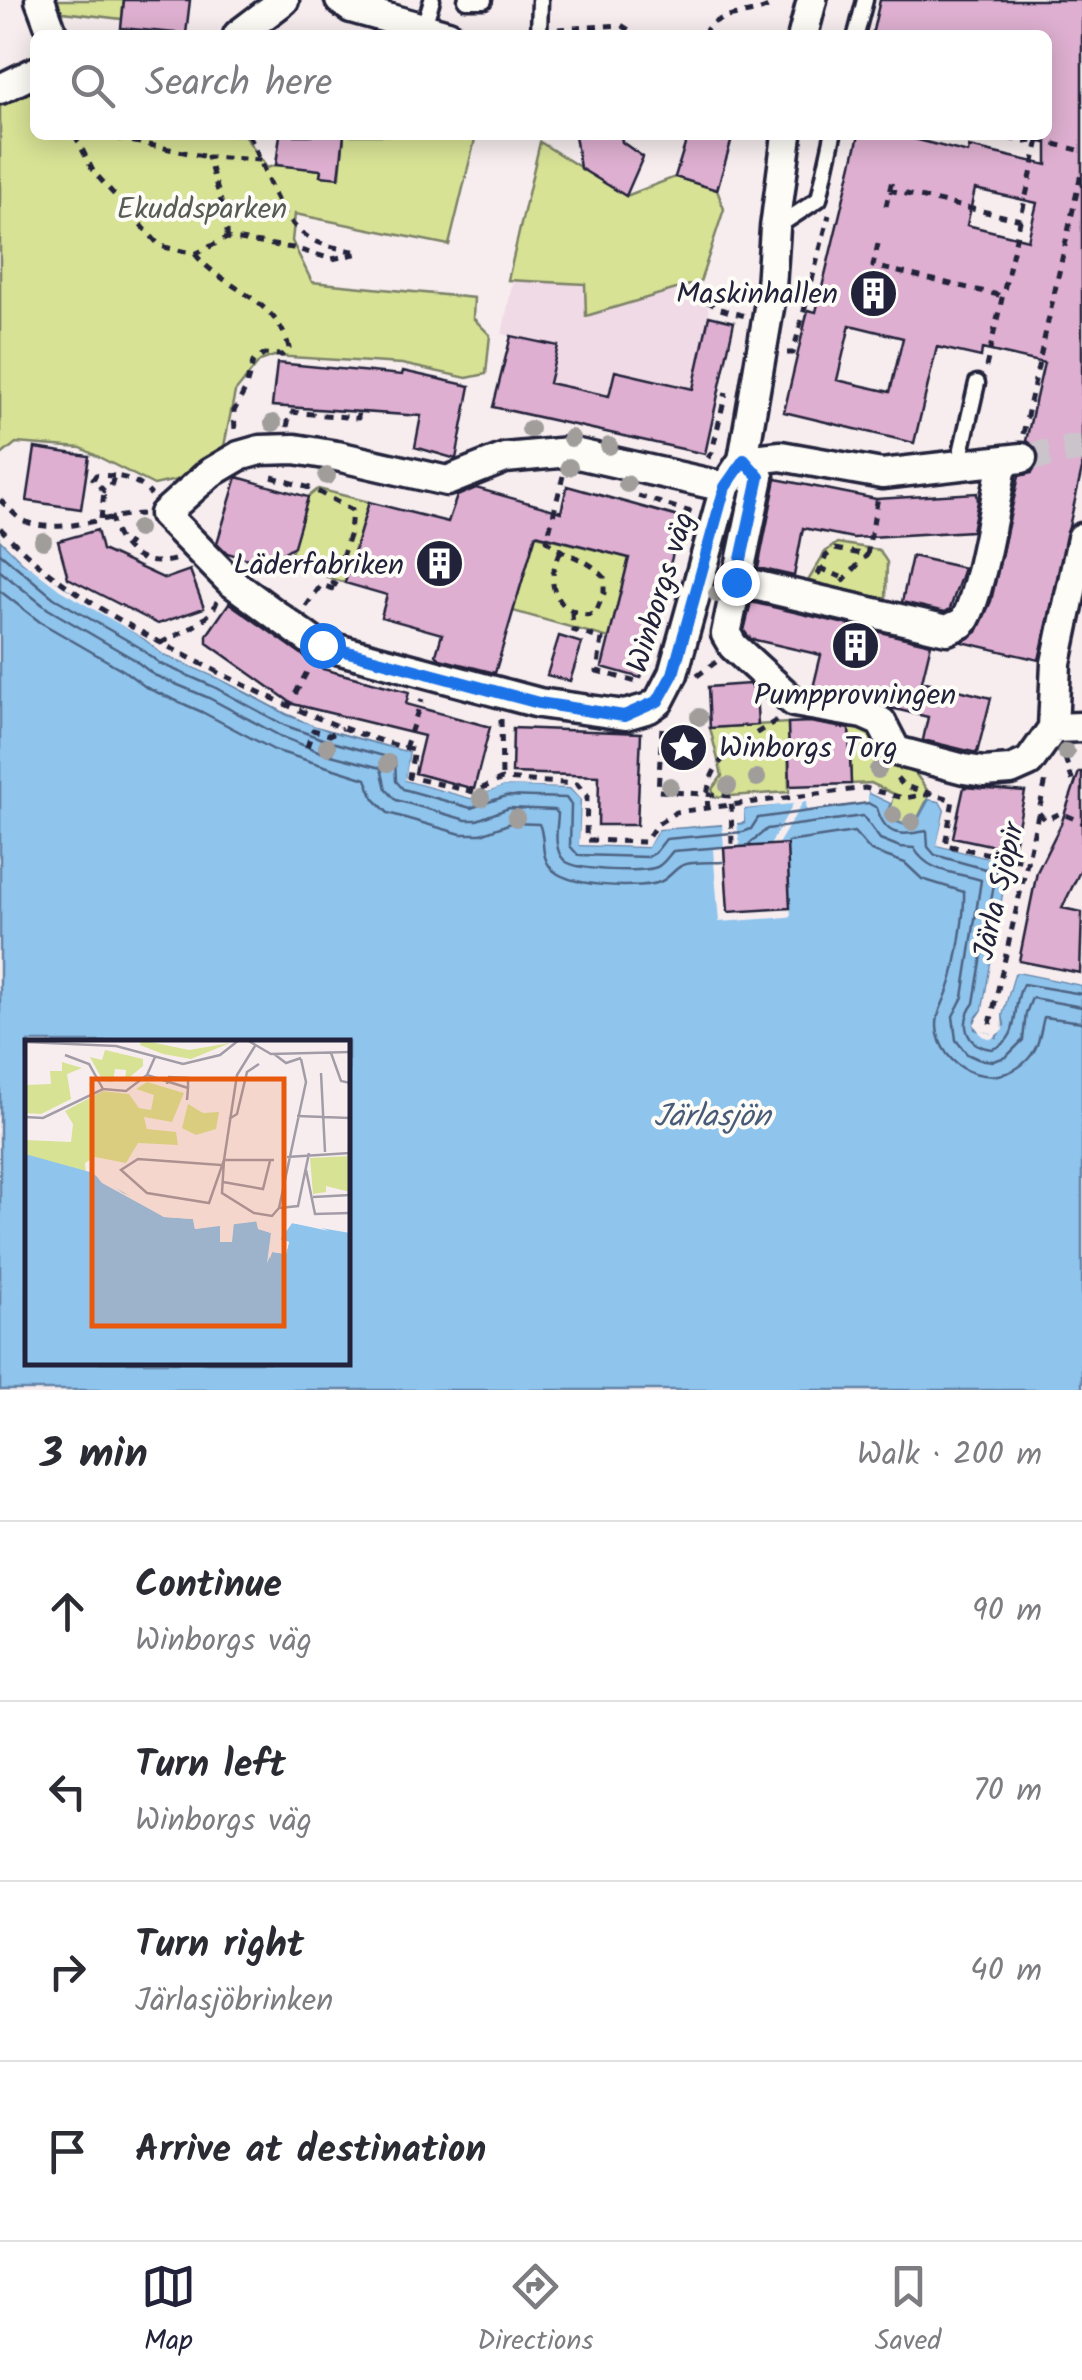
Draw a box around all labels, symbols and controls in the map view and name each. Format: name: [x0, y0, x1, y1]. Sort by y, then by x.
search box: [30, 30, 1052, 140]
text: Search here: [145, 55, 332, 115]
icon: search: [65, 58, 120, 113]
park label: Ekuddsparken: [117, 186, 287, 234]
building icon: Maskinhallen: [847, 267, 899, 319]
place label: Maskinhallen: [676, 271, 838, 319]
street label: Winborgs väg: [615, 506, 709, 679]
building icon: Läderfabriken: [413, 538, 465, 590]
place label: Läderfabriken: [233, 542, 404, 590]
route end: [714, 560, 760, 606]
building icon: Pumpprovningen: [829, 619, 881, 671]
route start: [300, 623, 346, 669]
place label: Pumpprovningen: [754, 672, 956, 720]
place icon: Winborgs Torg: [658, 721, 710, 773]
place label: Winborgs Torg: [719, 725, 898, 773]
street label: Järla Sjöpir: [961, 816, 1040, 965]
inset map: [25, 1040, 350, 1365]
water label: Järlasjön: [654, 1092, 773, 1143]
text: 3 min: [40, 1422, 148, 1489]
text: Walk · 200 m: [857, 1430, 1042, 1481]
text: Continue: [135, 1556, 282, 1616]
icon: ahead: [40, 1584, 95, 1639]
text: 90 m: [972, 1586, 1042, 1637]
text: Winborgs väg: [135, 1616, 312, 1667]
text: Turn left: [135, 1736, 286, 1796]
icon: left: [40, 1764, 95, 1819]
text: 70 m: [973, 1766, 1042, 1817]
text: Winborgs väg: [135, 1796, 312, 1847]
text: Turn right: [135, 1916, 304, 1976]
icon: right: [40, 1944, 95, 1999]
text: 40 m: [970, 1946, 1042, 1997]
text: Järlasjöbrinken: [135, 1976, 333, 2027]
text: Arrive at destination: [135, 2121, 486, 2181]
icon: arrive: [40, 2124, 95, 2179]
tab: Map: [141, 2259, 196, 2364]
tab: Directions: [477, 2259, 593, 2364]
tab: Saved: [875, 2259, 941, 2364]

